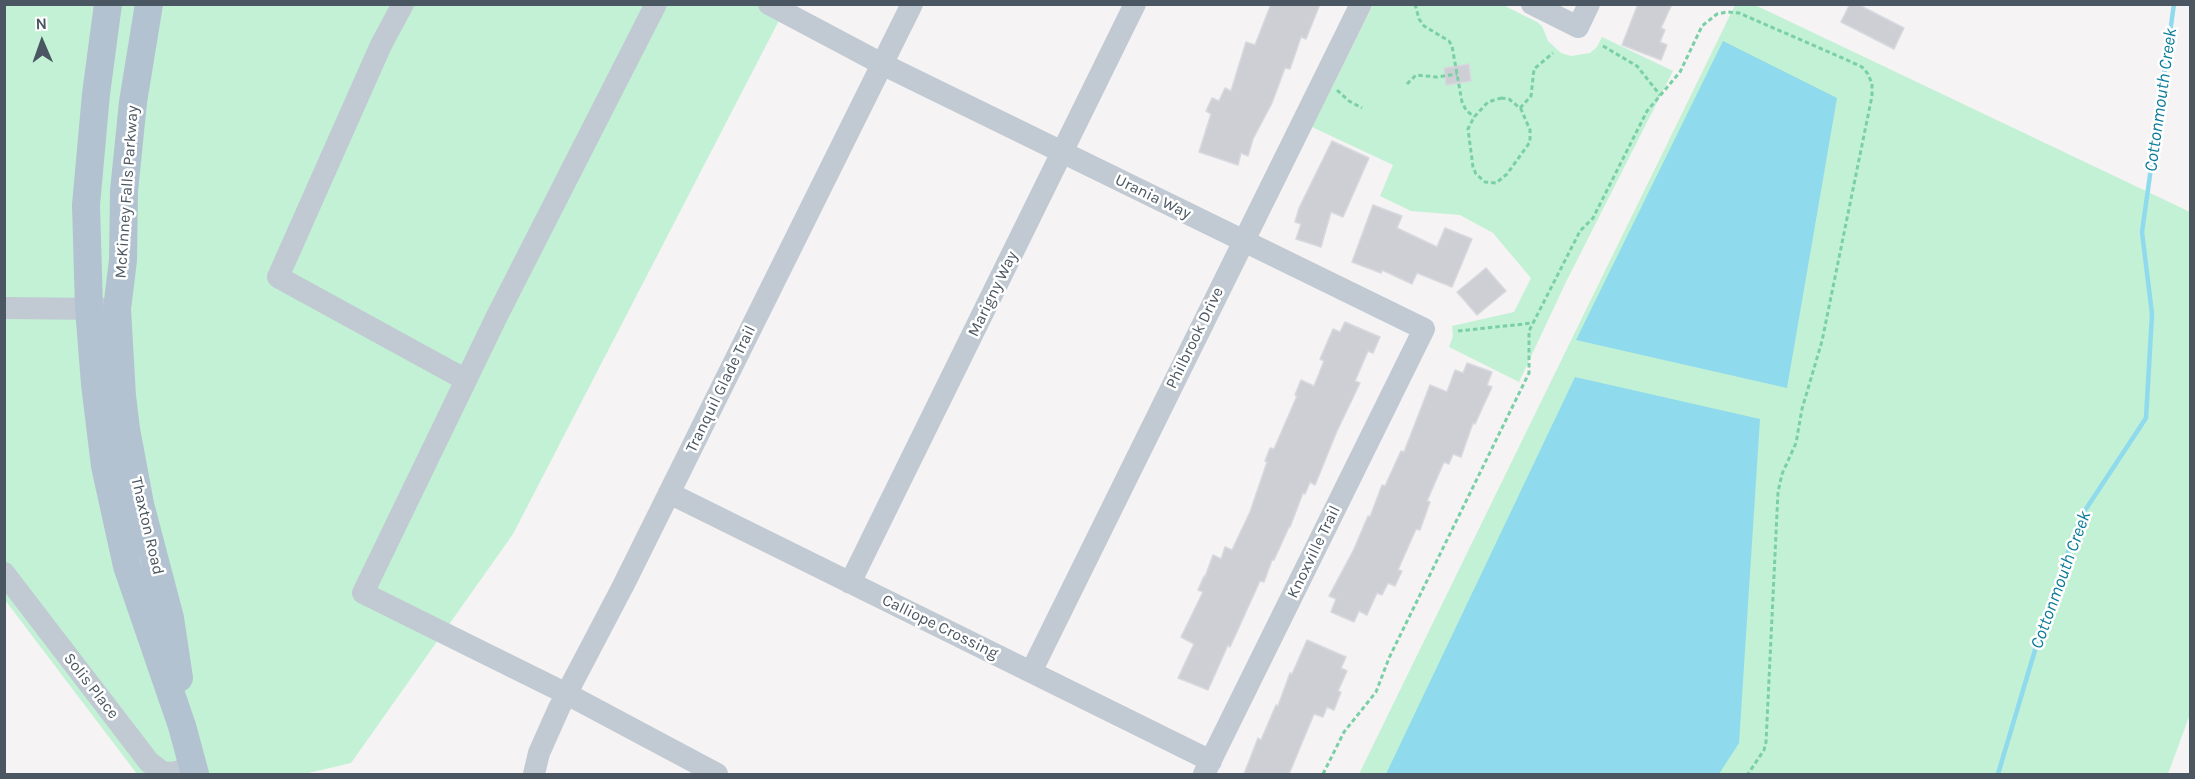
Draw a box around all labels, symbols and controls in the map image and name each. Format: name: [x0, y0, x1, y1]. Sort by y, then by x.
north arrow: [12, 12, 72, 72]
text: N: [35, 14, 47, 33]
water label: Cottonmouth Creek: [2140, 27, 2182, 173]
street label: McKinney Falls Parkway: [111, 105, 143, 279]
street label: Urania Way: [1112, 170, 1194, 224]
street label: Marigny Way: [964, 248, 1022, 340]
street label: Philbrook Drive: [1162, 284, 1228, 392]
street label: Tranquil Glade Trail: [682, 322, 760, 456]
street label: Thaxton Road: [126, 475, 168, 577]
street label: Knoxville Trail: [1283, 503, 1345, 601]
water label: Cottonmouth Creek: [2026, 508, 2096, 652]
street label: Calliope Crossing: [879, 591, 1001, 663]
street label: Solis Place: [59, 649, 123, 723]

